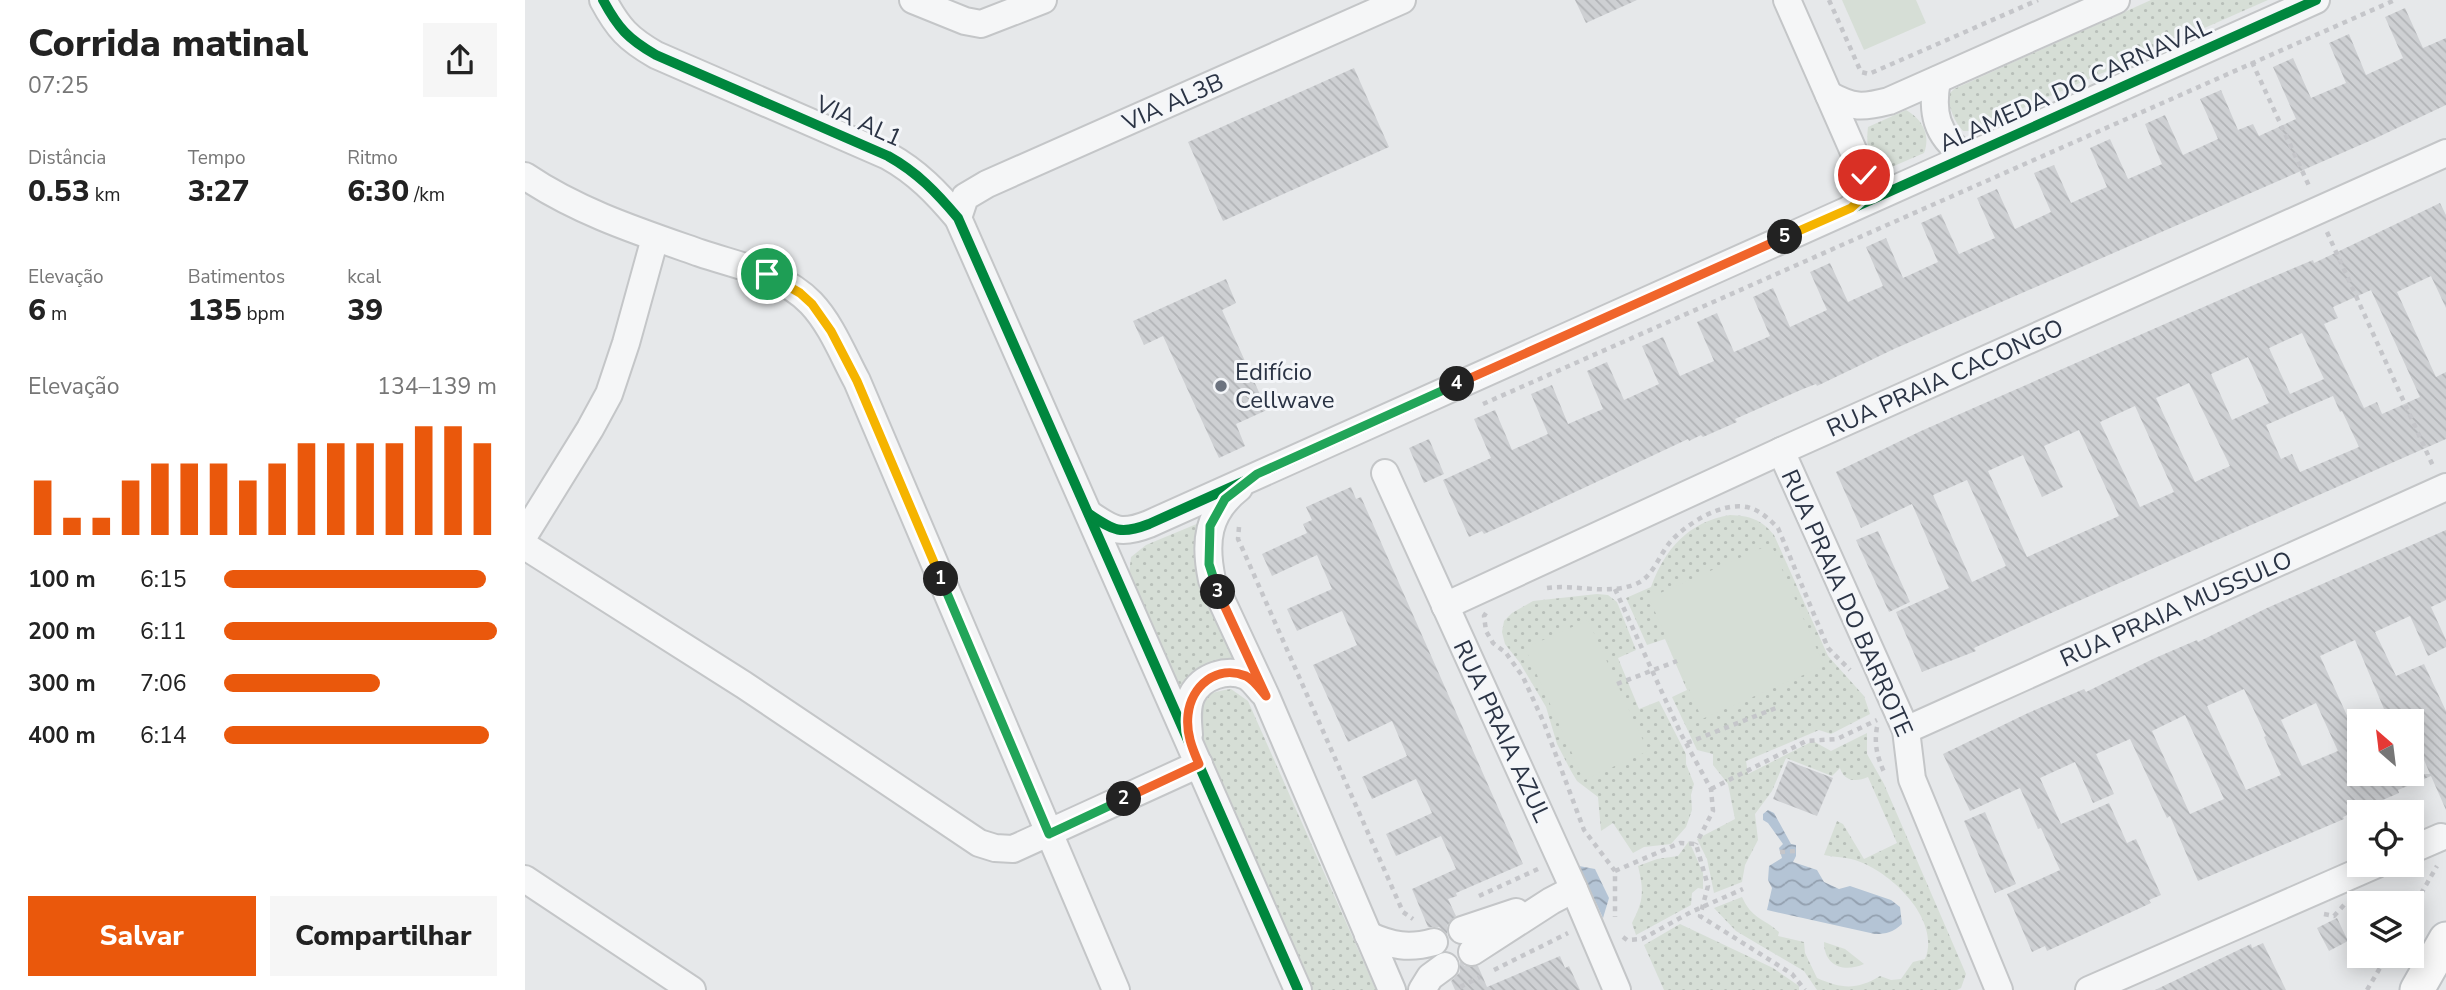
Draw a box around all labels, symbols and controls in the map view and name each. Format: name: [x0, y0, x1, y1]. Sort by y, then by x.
street label: ALAMEDA DO CARNAVAL: [1934, 10, 2216, 160]
text: Corrida matinal: [28, 18, 308, 69]
button: share: [423, 23, 497, 97]
street label: VIA AL3B: [1116, 66, 1229, 139]
text: 07:25: [28, 70, 88, 101]
street label: VIA AL1: [810, 87, 907, 154]
text: Distância: [28, 145, 106, 171]
text: Tempo: [188, 145, 246, 171]
text: Ritmo: [347, 145, 398, 171]
pin: [1834, 145, 1894, 205]
icon: check: [1845, 156, 1883, 194]
text: 0.53: [28, 171, 90, 212]
text: 3:27: [188, 171, 249, 212]
text: 6:30: [347, 171, 409, 212]
text: km: [90, 182, 120, 208]
text: /km: [409, 182, 445, 208]
pin: 5: [1767, 219, 1803, 254]
text: 5: [1779, 223, 1790, 249]
pin: [737, 244, 797, 304]
icon: arrive: [748, 255, 786, 293]
text: Elevação: [28, 264, 104, 290]
text: Batimentos: [188, 264, 285, 290]
text: kcal: [347, 264, 381, 290]
text: 6: [28, 290, 46, 331]
text: 135: [188, 290, 242, 331]
text: 39: [347, 290, 383, 331]
text: m: [46, 301, 67, 327]
text: bpm: [242, 301, 285, 327]
street label: RUA PRAIA CACONGO: [1822, 311, 2068, 445]
place label: Edifício Cellwave: [1235, 356, 1335, 416]
pin: 4: [1439, 366, 1475, 402]
text: 4: [1451, 370, 1462, 396]
text: Elevação: [28, 371, 120, 402]
text: 134–139 m: [377, 371, 497, 402]
marker: Edifício Cellwave: [1213, 378, 1229, 394]
street label: RUA PRAIA DO BARROTE: [1774, 464, 1920, 742]
street label: RUA PRAIA MUSSULO: [2055, 543, 2297, 675]
pin: 1: [923, 562, 959, 596]
text: 100 m: [28, 564, 96, 595]
text: 6:15: [140, 564, 187, 595]
text: 1: [935, 565, 946, 591]
pin: 3: [1201, 574, 1235, 610]
text: 3: [1212, 578, 1223, 604]
text: 200 m: [28, 616, 96, 647]
text: 6:11: [140, 616, 187, 647]
street label: RUA PRAIA AZUL: [1446, 635, 1558, 827]
text: 300 m: [28, 668, 96, 699]
text: 7:06: [140, 668, 187, 699]
north arrow: [2347, 709, 2424, 786]
map controls: [2347, 709, 2424, 968]
text: 400 m: [28, 720, 96, 751]
text: 6:14: [140, 720, 187, 751]
pin: 2: [1107, 782, 1141, 816]
text: 2: [1118, 785, 1129, 811]
button: locate: [2347, 800, 2424, 877]
button: layers: [2347, 891, 2424, 968]
button: Salvar: [28, 896, 256, 976]
button: Compartilhar: [270, 896, 497, 976]

